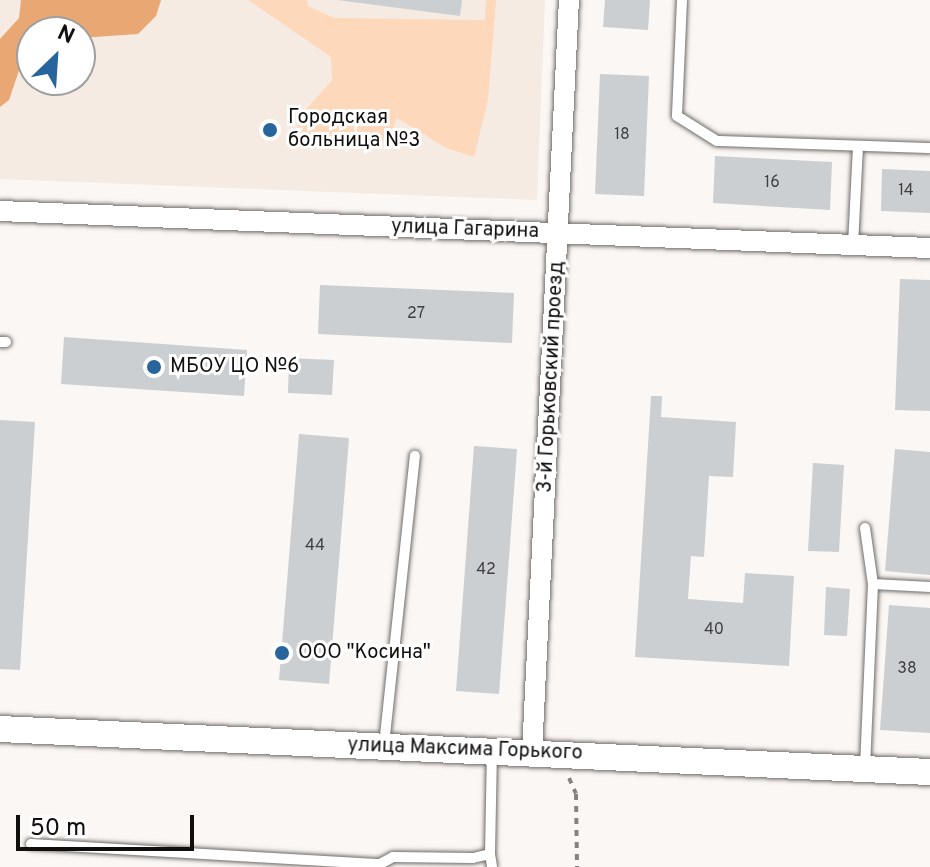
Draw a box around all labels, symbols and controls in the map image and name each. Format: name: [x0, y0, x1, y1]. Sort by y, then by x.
north arrow: [16, 16, 96, 96]
text: N: [53, 20, 78, 51]
place label: Городская больница №3: [288, 106, 420, 153]
marker: Городская больница №3: [259, 119, 281, 141]
house number: 18: [614, 125, 630, 145]
house number: 16: [764, 173, 780, 193]
house number: 14: [898, 181, 914, 201]
street label: улица Гагарина: [391, 215, 539, 245]
street label: 3-й Горьковский проезд: [534, 260, 570, 494]
house number: 27: [407, 304, 425, 324]
place label: МБОУ ЦО №6: [170, 355, 300, 379]
marker: МБОУ ЦО №6: [145, 358, 163, 376]
house number: 44: [305, 536, 325, 556]
house number: 42: [476, 560, 496, 580]
house number: 40: [704, 620, 724, 640]
place label: ООО "Косина": [298, 641, 431, 665]
marker: ООО "Косина": [273, 644, 291, 662]
house number: 38: [897, 659, 917, 679]
street label: улица Максима Горького: [347, 734, 583, 766]
scale bar: [20, 799, 198, 849]
text: 50 m: [30, 814, 86, 844]

